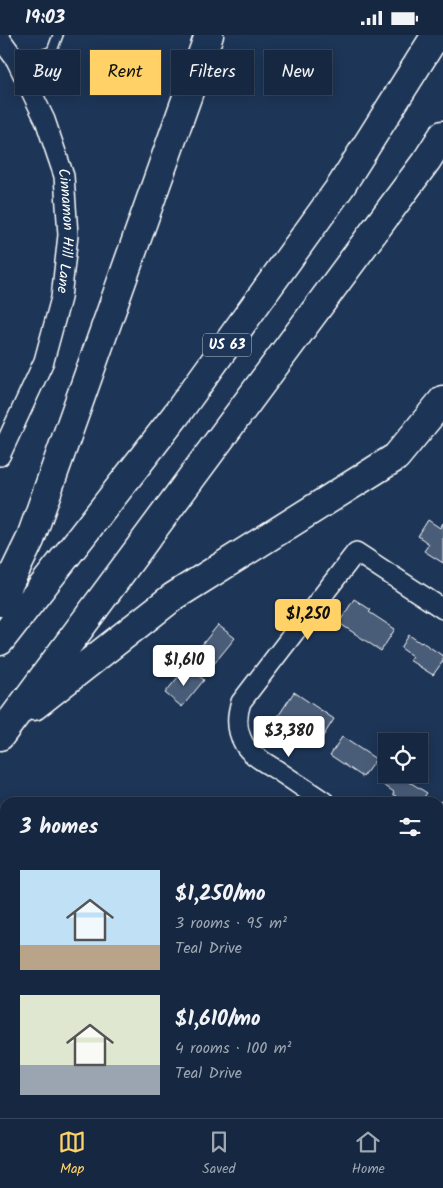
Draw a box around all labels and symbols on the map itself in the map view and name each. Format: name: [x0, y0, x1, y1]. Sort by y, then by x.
street label: Cinnamon Hill Lane: [50, 165, 80, 295]
road number: US 63: [203, 333, 251, 357]
pin: $1,250: [267, 599, 349, 641]
pin: $1,610: [143, 645, 225, 687]
pin: $3,380: [248, 715, 330, 758]

